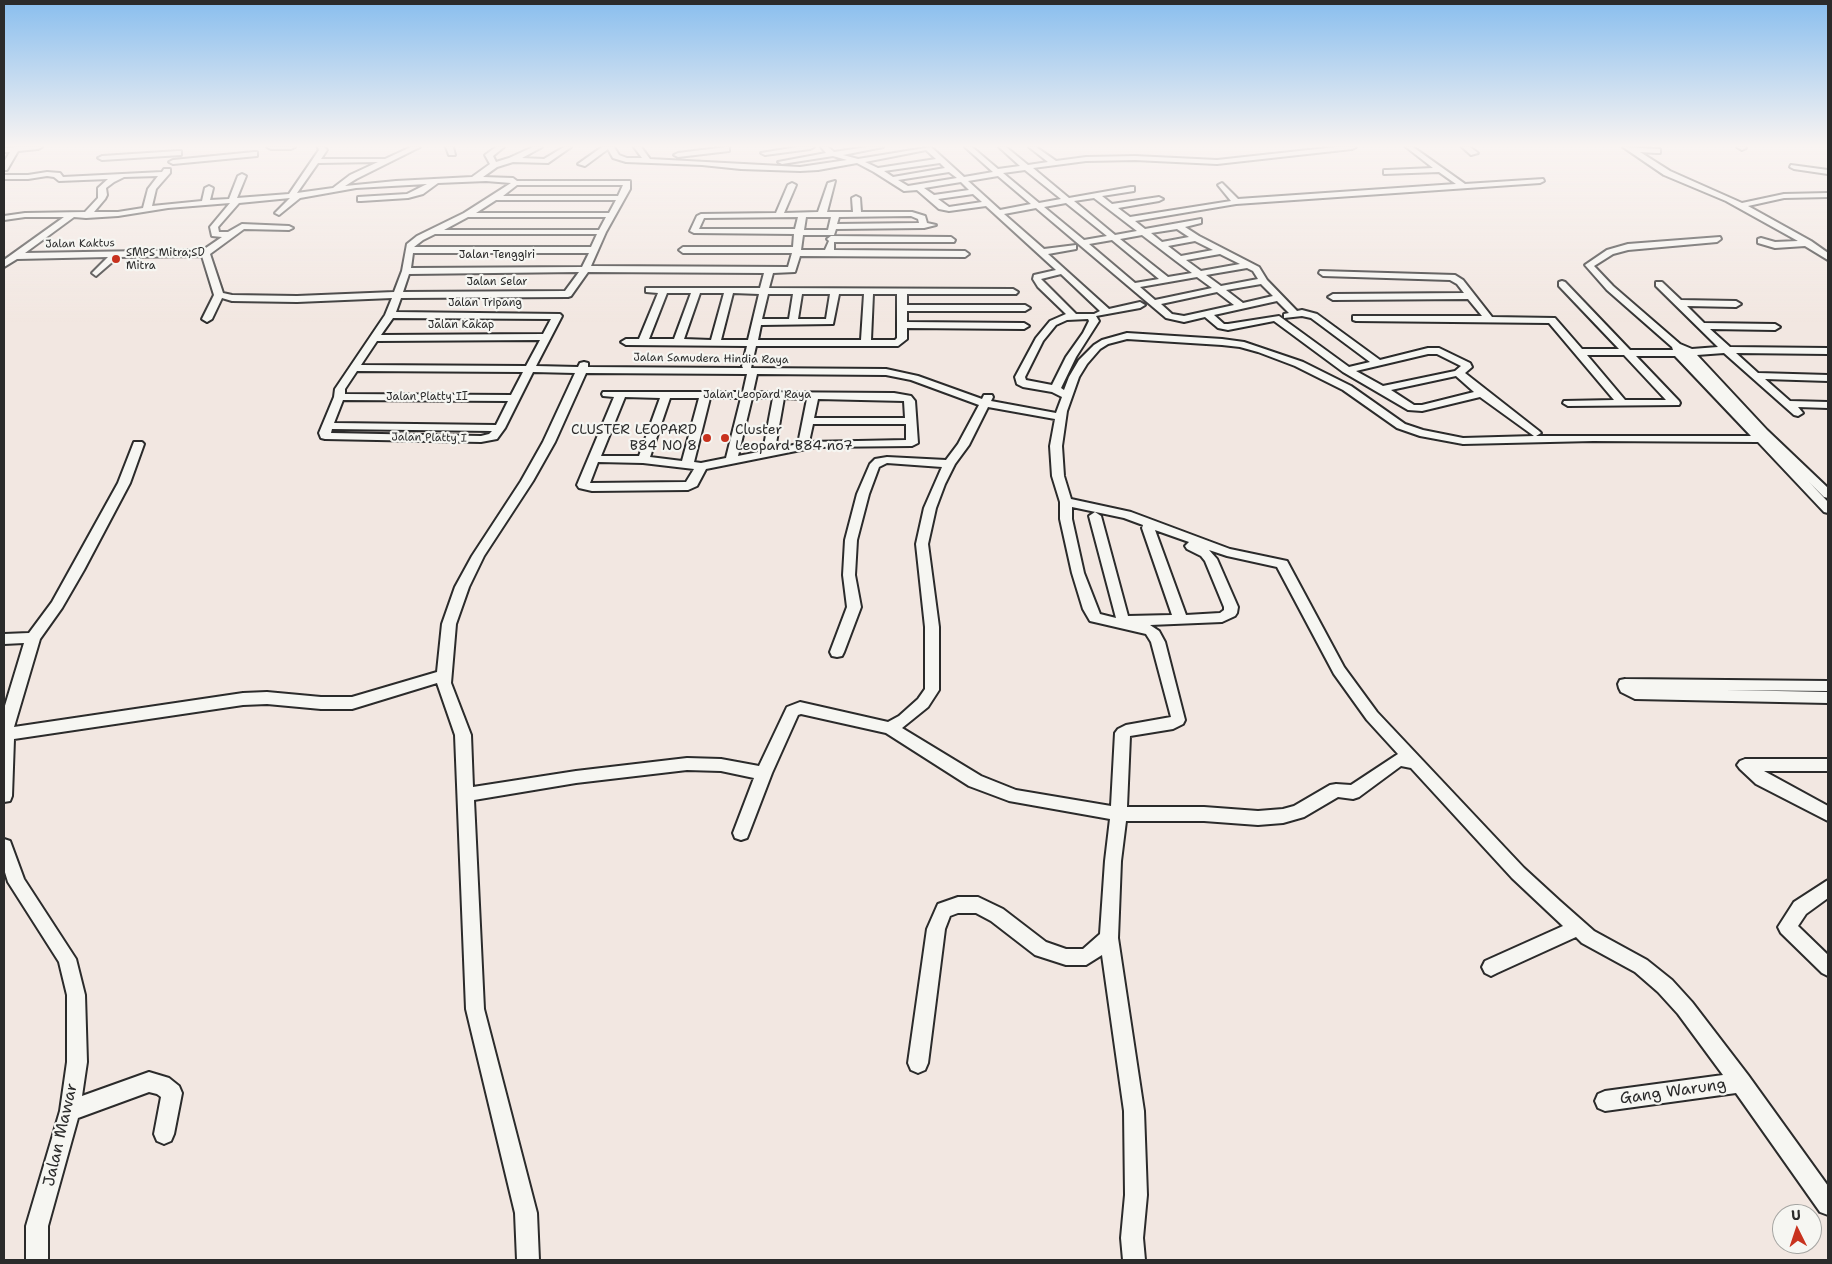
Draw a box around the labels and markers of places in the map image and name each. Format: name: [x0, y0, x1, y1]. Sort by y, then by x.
place label: SMPS Mitra;SD Mitra: [126, 246, 205, 272]
marker: SMPS Mitra;SD Mitra: [110, 253, 122, 265]
place label: CLUSTER LEOPARD B84 NO 8: [571, 422, 697, 454]
place label: Cluster Leopard B84 no7: [735, 422, 853, 454]
marker: CLUSTER LEOPARD B84 NO 8: [701, 432, 713, 444]
marker: Cluster Leopard B84 no7: [719, 432, 731, 444]

